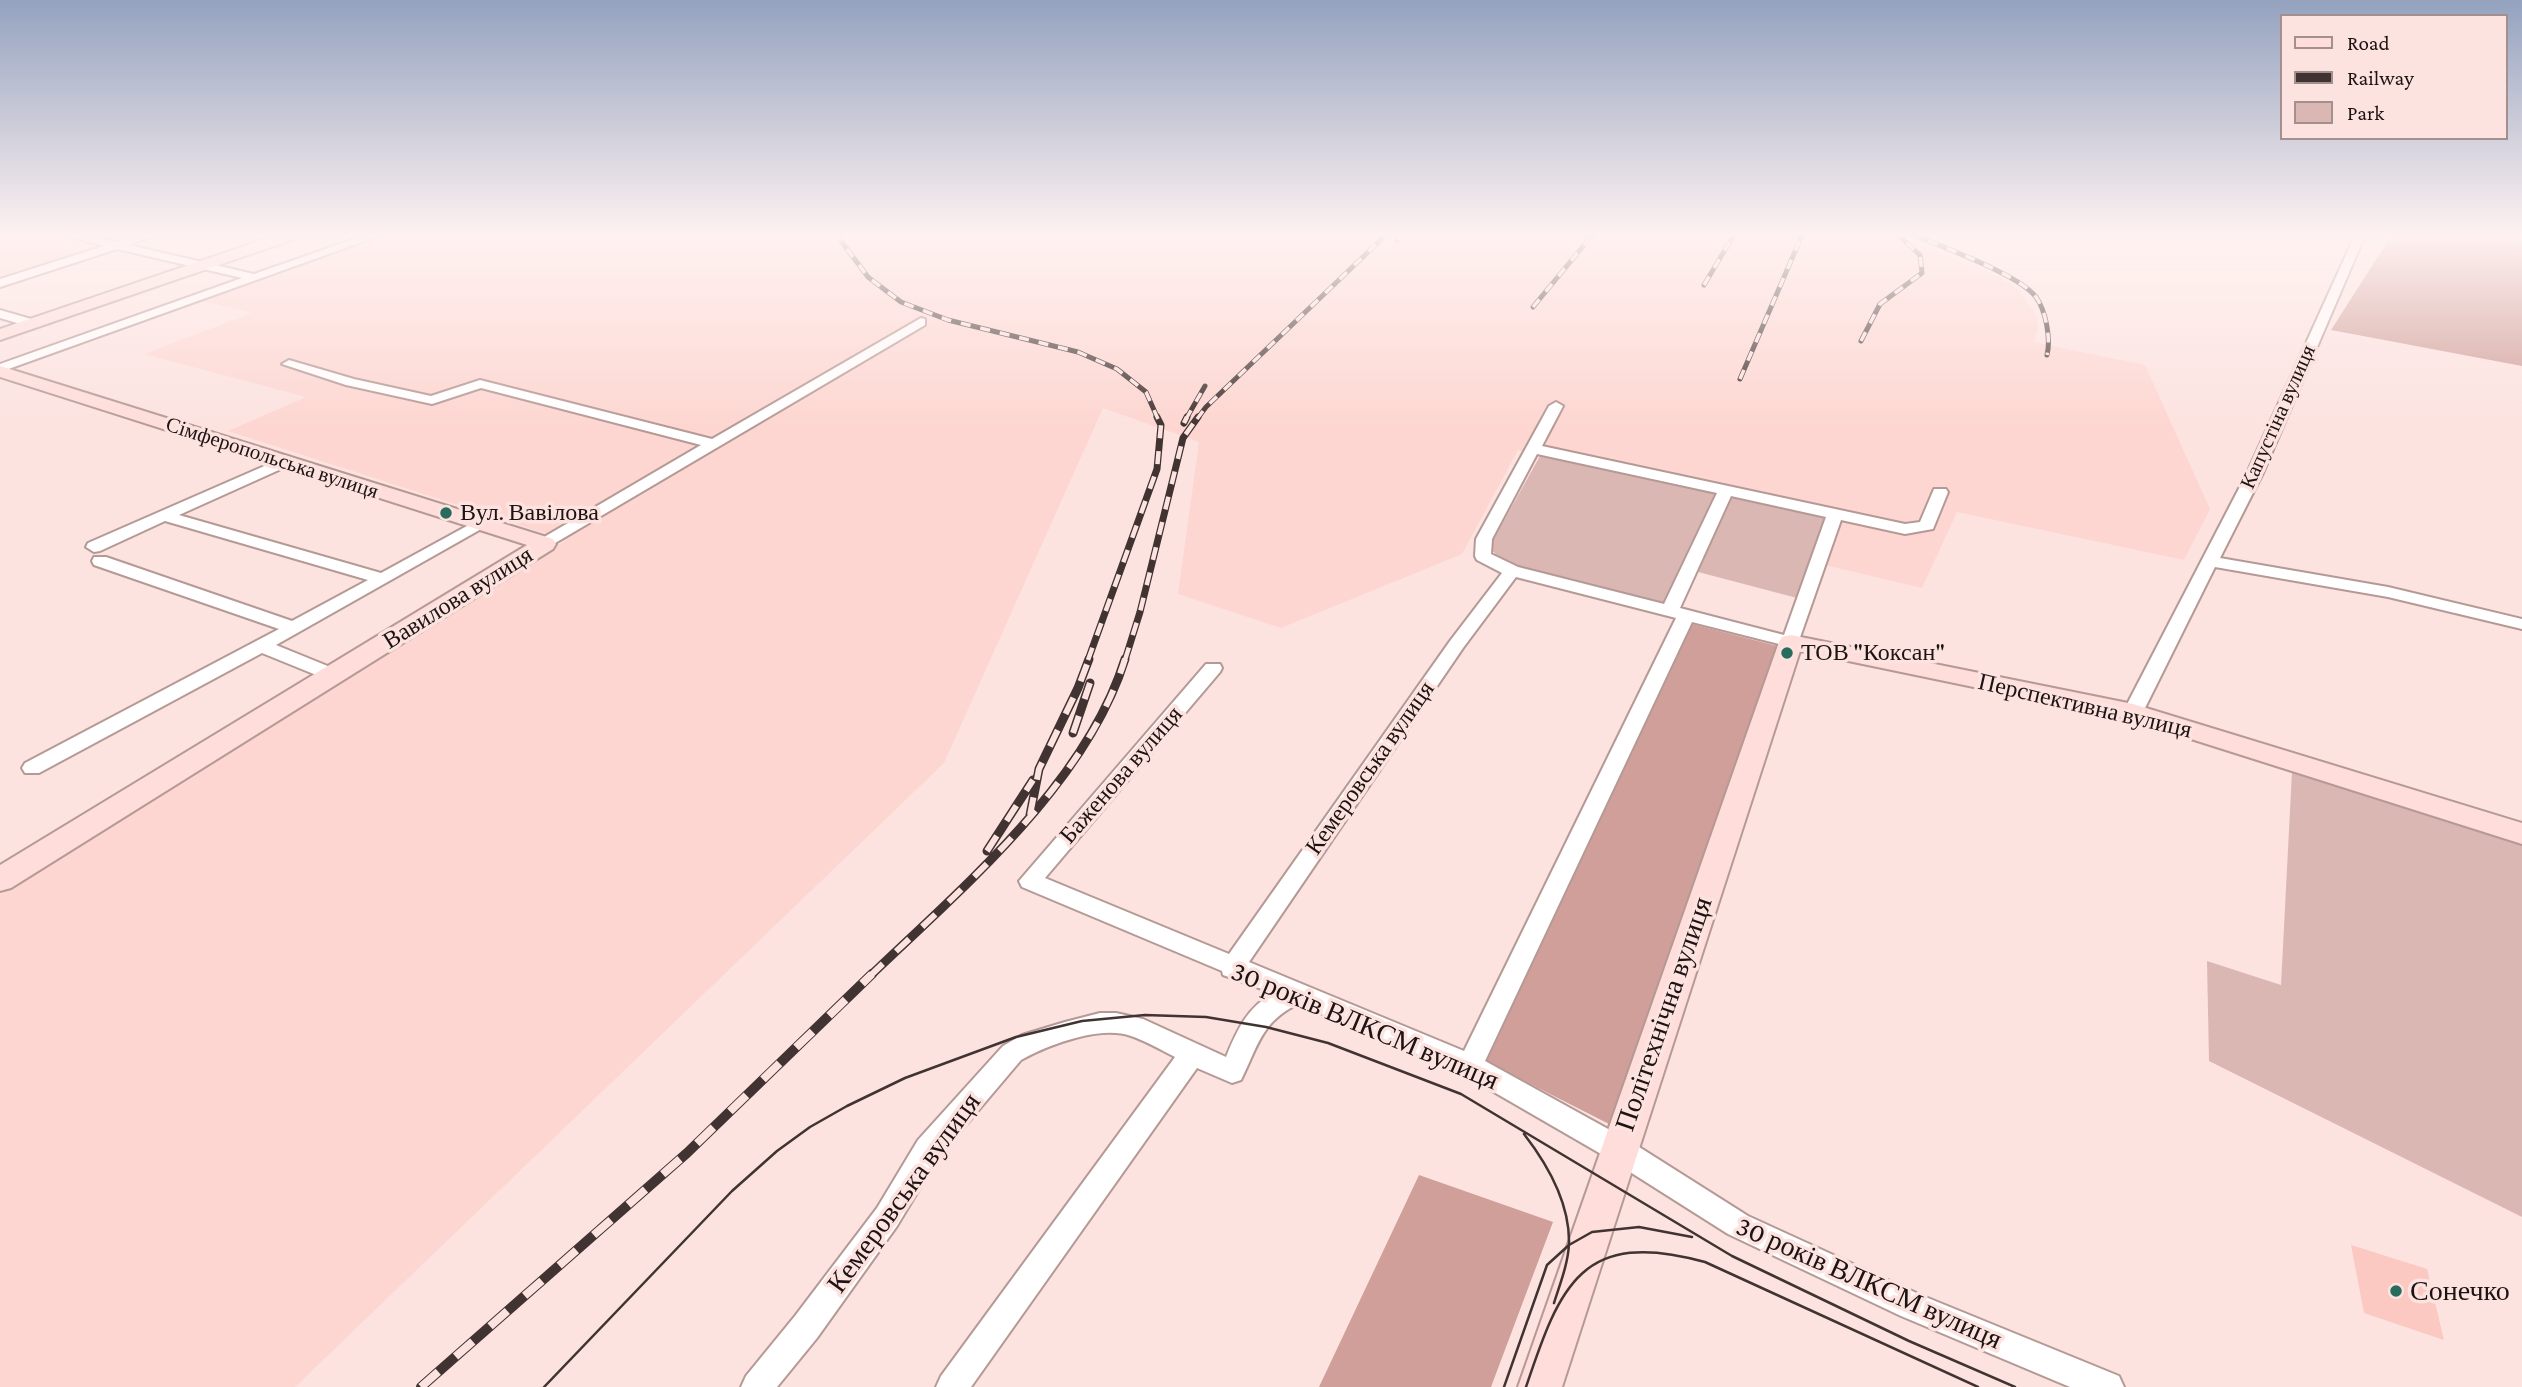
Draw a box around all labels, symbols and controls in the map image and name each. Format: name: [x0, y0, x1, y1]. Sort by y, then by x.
legend: [2280, 14, 2508, 140]
text: Road: [2347, 31, 2390, 55]
text: Railway: [2347, 66, 2414, 90]
text: Park: [2347, 101, 2384, 125]
street label: Капустіна вулиця: [2235, 341, 2321, 493]
street label: Сімферопольська вулиця: [163, 412, 381, 504]
place label: Вул. Вавілова: [460, 499, 599, 527]
marker: Вул. Вавілова: [438, 505, 454, 521]
street label: Вавилова вулиця: [378, 540, 538, 656]
place label: ТОВ "Коксан": [1801, 639, 1945, 667]
marker: ТОВ "Коксан": [1779, 645, 1795, 661]
street label: Перспективна вулиця: [1975, 667, 2195, 745]
street label: Кемеровська вулиця: [1299, 676, 1441, 860]
street label: Баженова вулиця: [1054, 700, 1188, 850]
street label: Політехнічна вулиця: [1608, 893, 1720, 1135]
street label: 30 років ВЛКСМ вулиця: [1226, 954, 1504, 1098]
street label: Кемеровська вулиця: [820, 1086, 988, 1300]
street label: 30 років ВЛКСМ вулиця: [1731, 1209, 2007, 1357]
place label: Сонечко: [2410, 1274, 2510, 1308]
marker: Сонечко: [2388, 1283, 2404, 1299]

